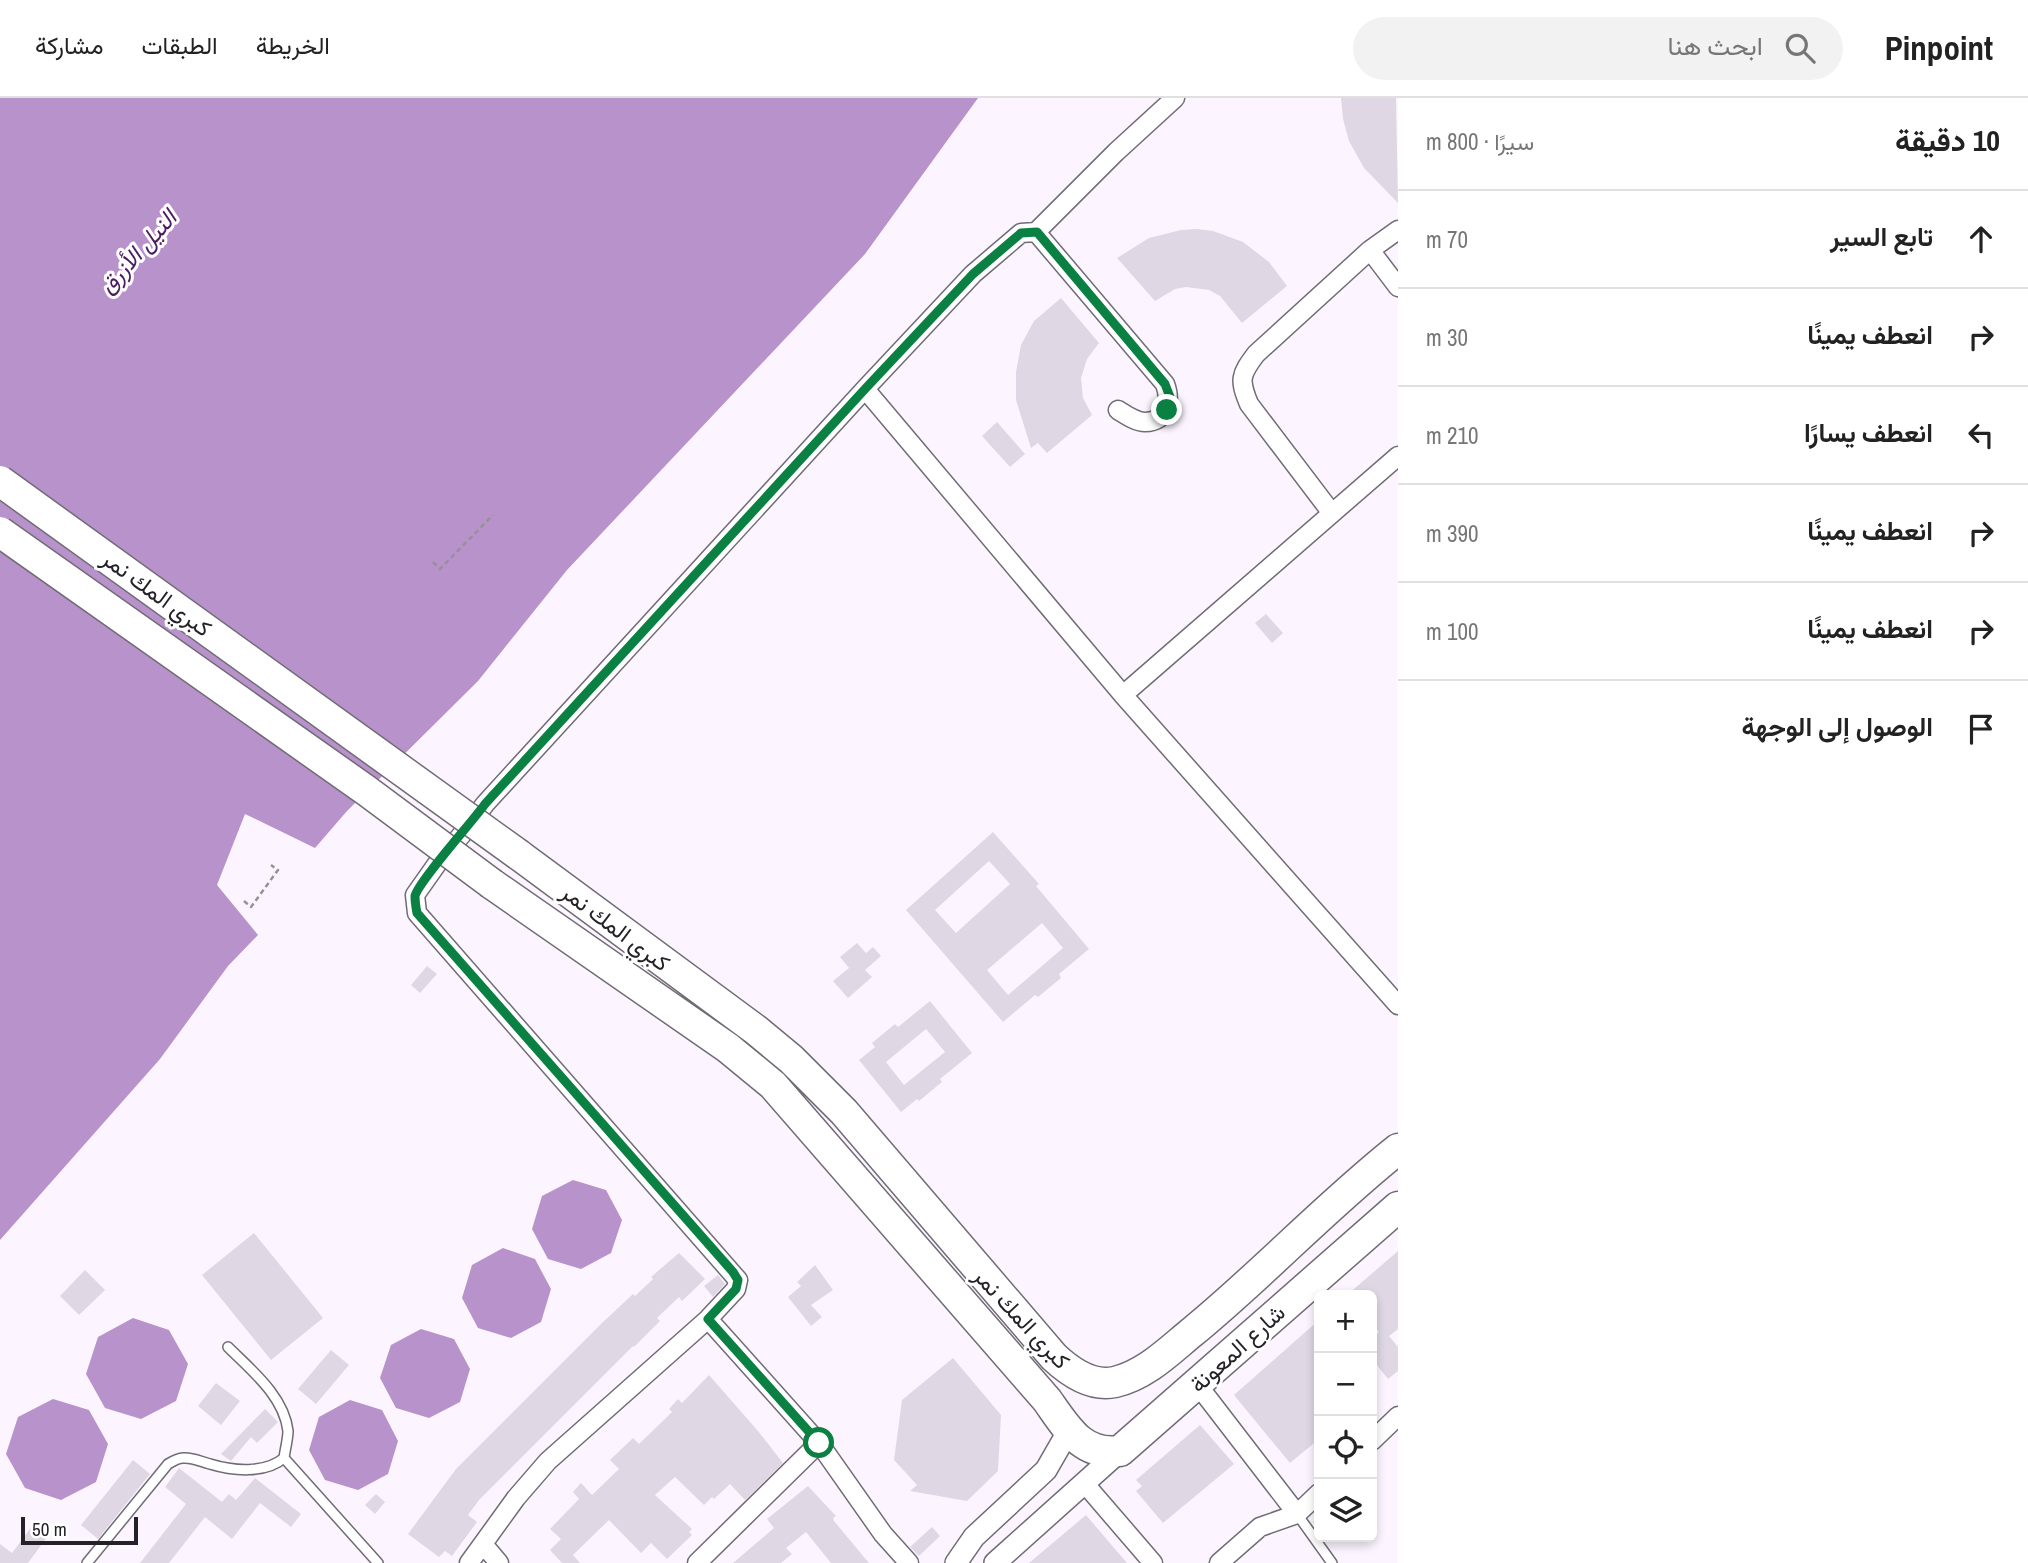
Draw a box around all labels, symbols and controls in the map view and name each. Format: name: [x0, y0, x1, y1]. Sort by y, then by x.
search box: [1353, 17, 1843, 80]
text: Pinpoint: [1885, 26, 1993, 70]
text: ابحث هنا: [1668, 28, 1763, 63]
text: مشاركة: [35, 29, 103, 61]
text: الطبقات: [141, 29, 218, 61]
text: الخريطة: [256, 29, 330, 61]
icon: search: [1781, 29, 1819, 67]
text: 10 دقيقة: [1895, 120, 2000, 160]
text: سيرًا · 800 m: [1426, 126, 1534, 157]
water label: النيل الأزرق: [91, 200, 185, 300]
text: تابع السير: [1830, 219, 1933, 254]
icon: ahead: [1962, 220, 2000, 258]
text: 70 m: [1426, 224, 1468, 255]
text: انعطف يمينًا: [1807, 317, 1933, 352]
icon: right: [1962, 318, 2000, 356]
text: 30 m: [1426, 322, 1468, 353]
route end: [1151, 394, 1182, 425]
text: انعطف يسارًا: [1804, 415, 1933, 450]
icon: left: [1962, 416, 2000, 454]
text: 210 m: [1426, 420, 1478, 451]
text: انعطف يمينًا: [1807, 513, 1933, 548]
icon: right: [1962, 514, 2000, 552]
text: 390 m: [1426, 518, 1478, 549]
street label: كبري المك نمر: [93, 542, 218, 647]
text: انعطف يمينًا: [1807, 611, 1933, 646]
icon: right: [1962, 612, 2000, 650]
text: 100 m: [1426, 616, 1478, 647]
text: الوصول إلى الوجهة: [1741, 709, 1933, 744]
icon: arrive: [1962, 710, 2000, 748]
street label: كبري المك نمر: [552, 875, 677, 981]
street label: كبري المك نمر: [963, 1260, 1077, 1378]
map controls: [1314, 1290, 1377, 1542]
button: +: [1314, 1290, 1377, 1353]
street label: شارع المعونة: [1183, 1297, 1292, 1400]
button: −: [1314, 1353, 1377, 1416]
button: locate: [1314, 1416, 1377, 1479]
route start: [803, 1427, 834, 1458]
button: layers: [1314, 1479, 1377, 1542]
scale bar: [21, 1514, 138, 1546]
text: 50 m: [32, 1516, 67, 1542]

